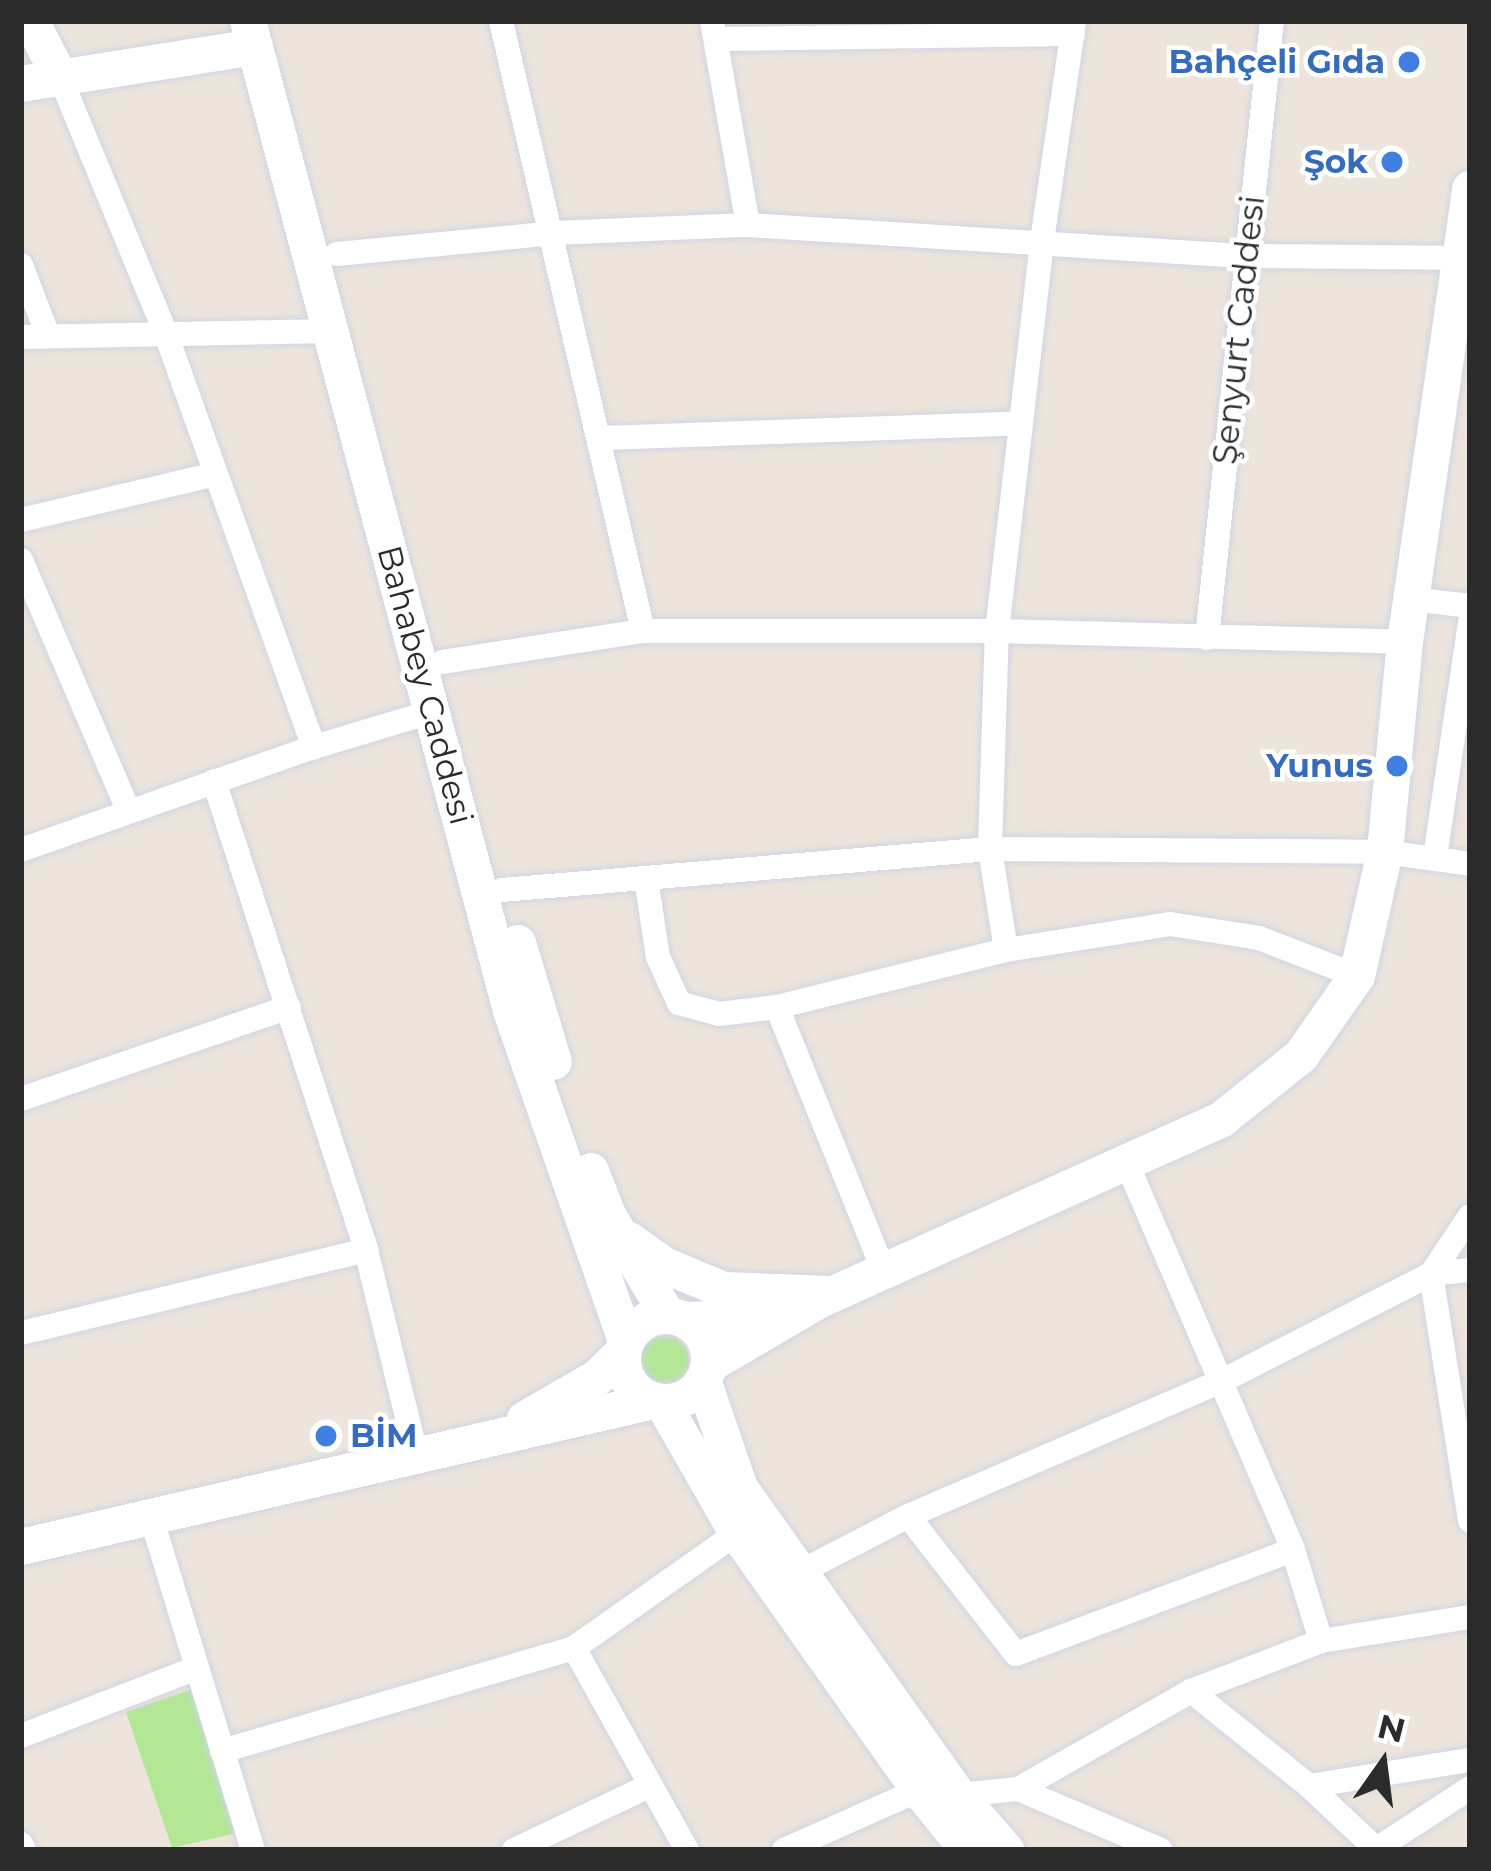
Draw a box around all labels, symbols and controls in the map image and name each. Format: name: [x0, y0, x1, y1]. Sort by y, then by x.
place label: Bahçeli Gıda: [1169, 42, 1385, 82]
marker: Bahçeli Gıda: [1396, 49, 1422, 75]
place label: Şok: [1304, 142, 1368, 182]
marker: Şok: [1379, 149, 1405, 175]
street label: Şenyurt Caddesi: [1205, 194, 1273, 466]
street label: Bahabey Caddesi: [369, 541, 481, 829]
place label: Yunus: [1266, 746, 1373, 786]
marker: Yunus: [1384, 753, 1410, 779]
place label: BİM: [350, 1416, 418, 1456]
marker: BİM: [313, 1423, 339, 1449]
north arrow: [1323, 1703, 1443, 1823]
text: N: [1374, 1705, 1409, 1751]

